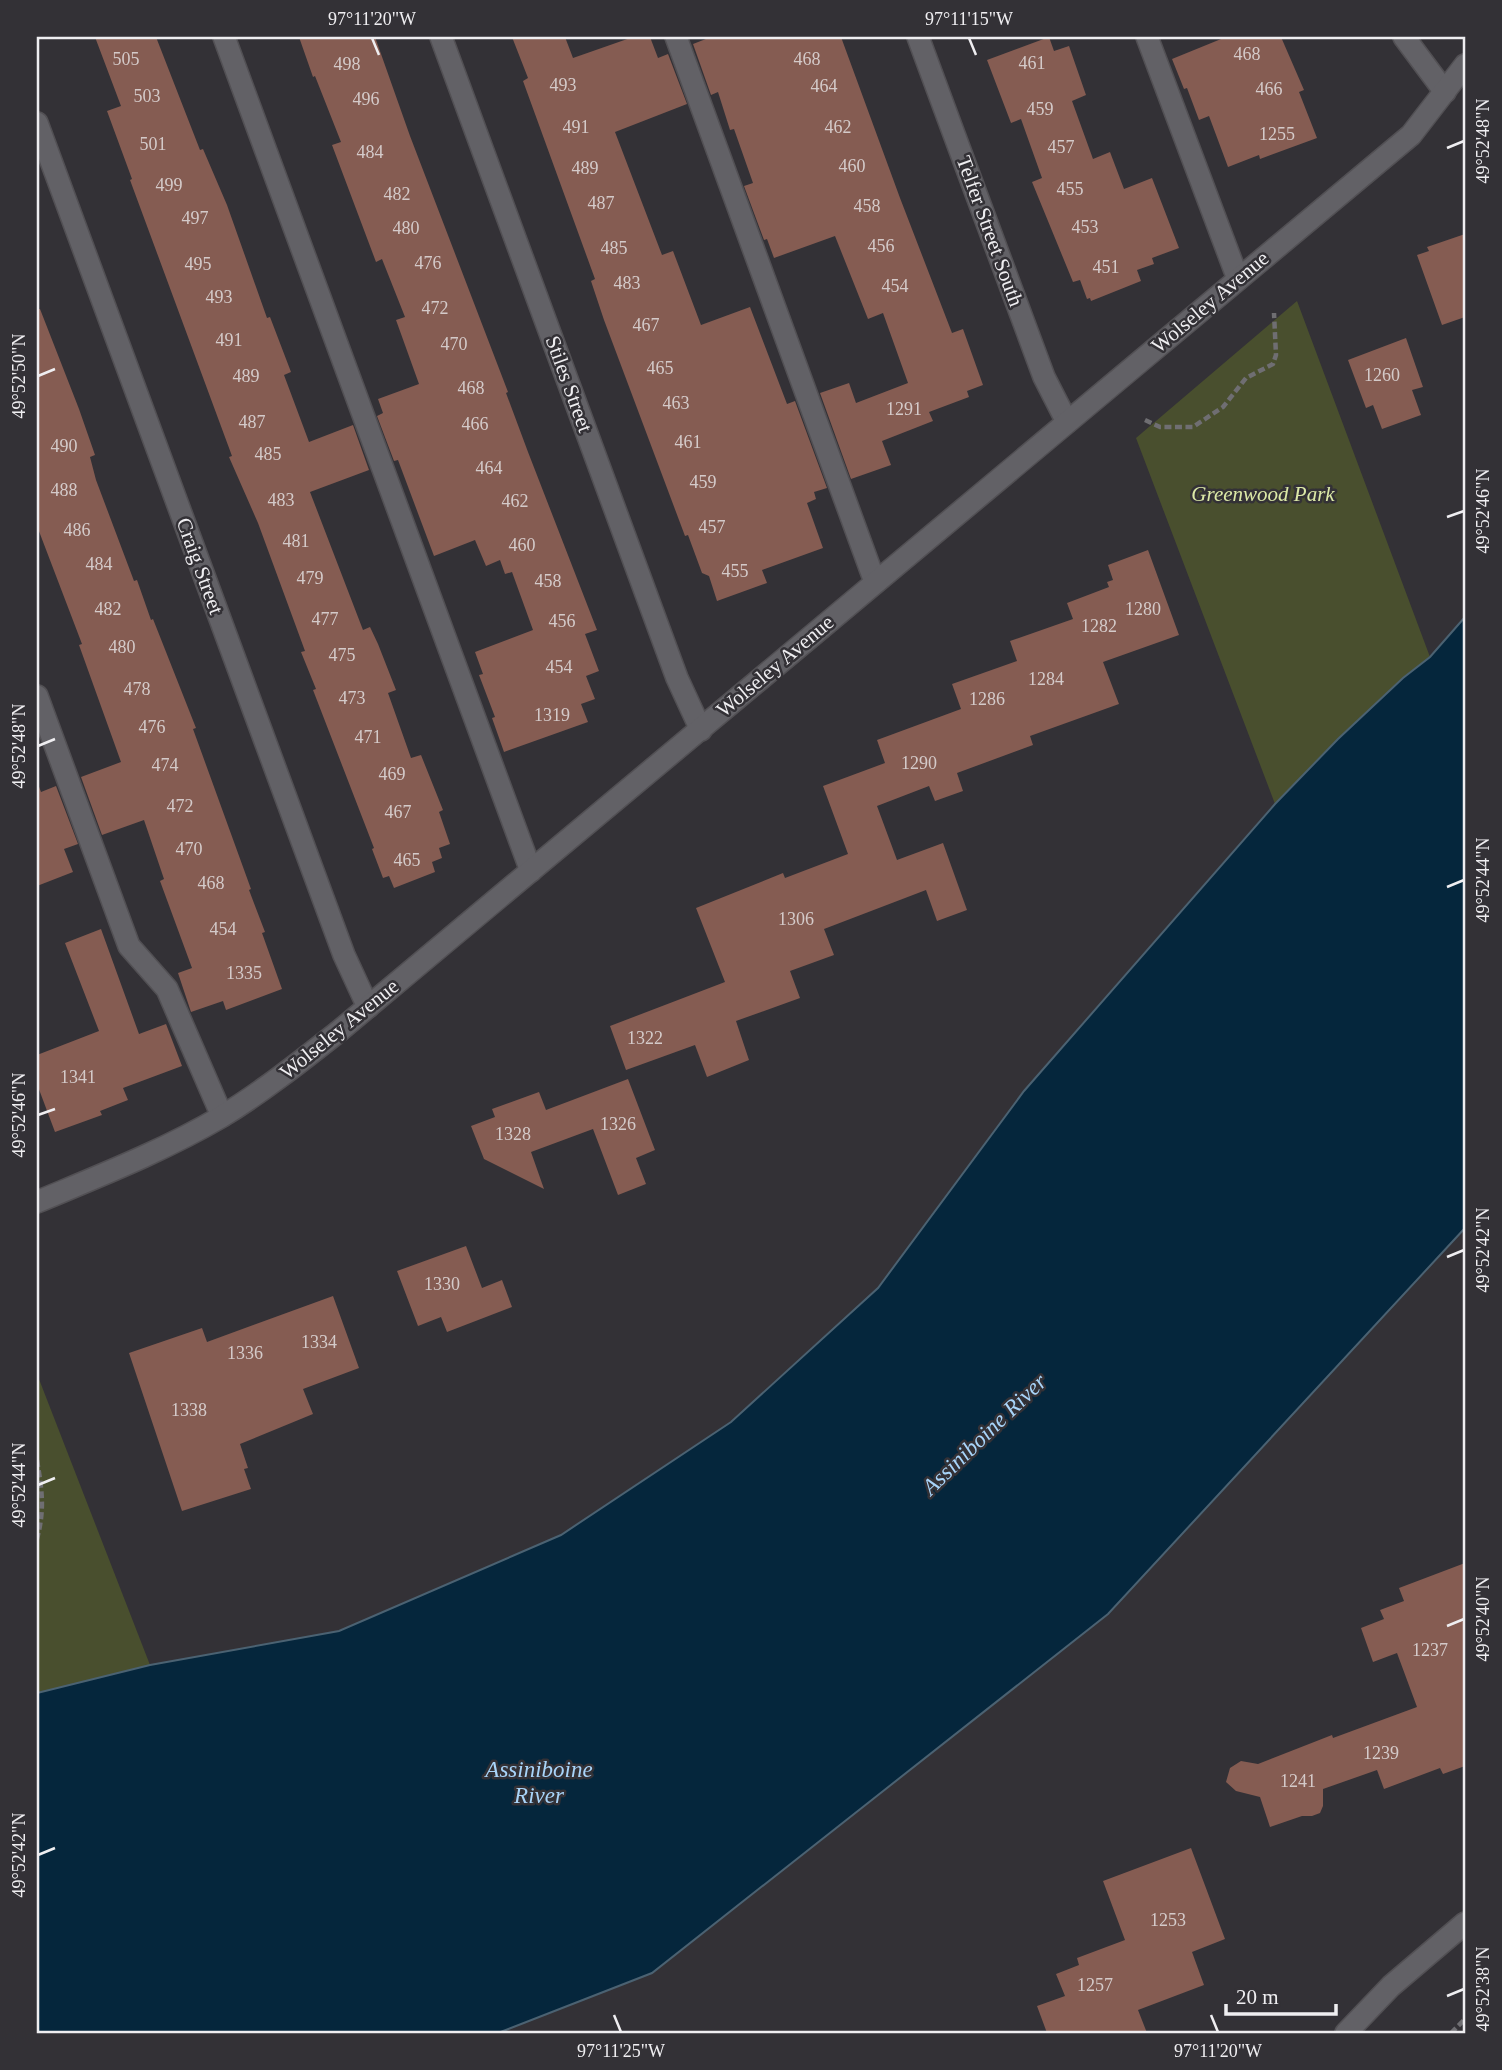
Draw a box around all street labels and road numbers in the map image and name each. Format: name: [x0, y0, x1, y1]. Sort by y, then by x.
street label: Telfer Street South: [952, 153, 1029, 310]
street label: Wolseley Avenue: [1147, 246, 1273, 358]
street label: Stiles Street: [540, 332, 598, 436]
street label: Craig Street: [171, 514, 229, 618]
street label: Wolseley Avenue: [712, 610, 838, 722]
street label: Wolseley Avenue: [275, 974, 403, 1084]

